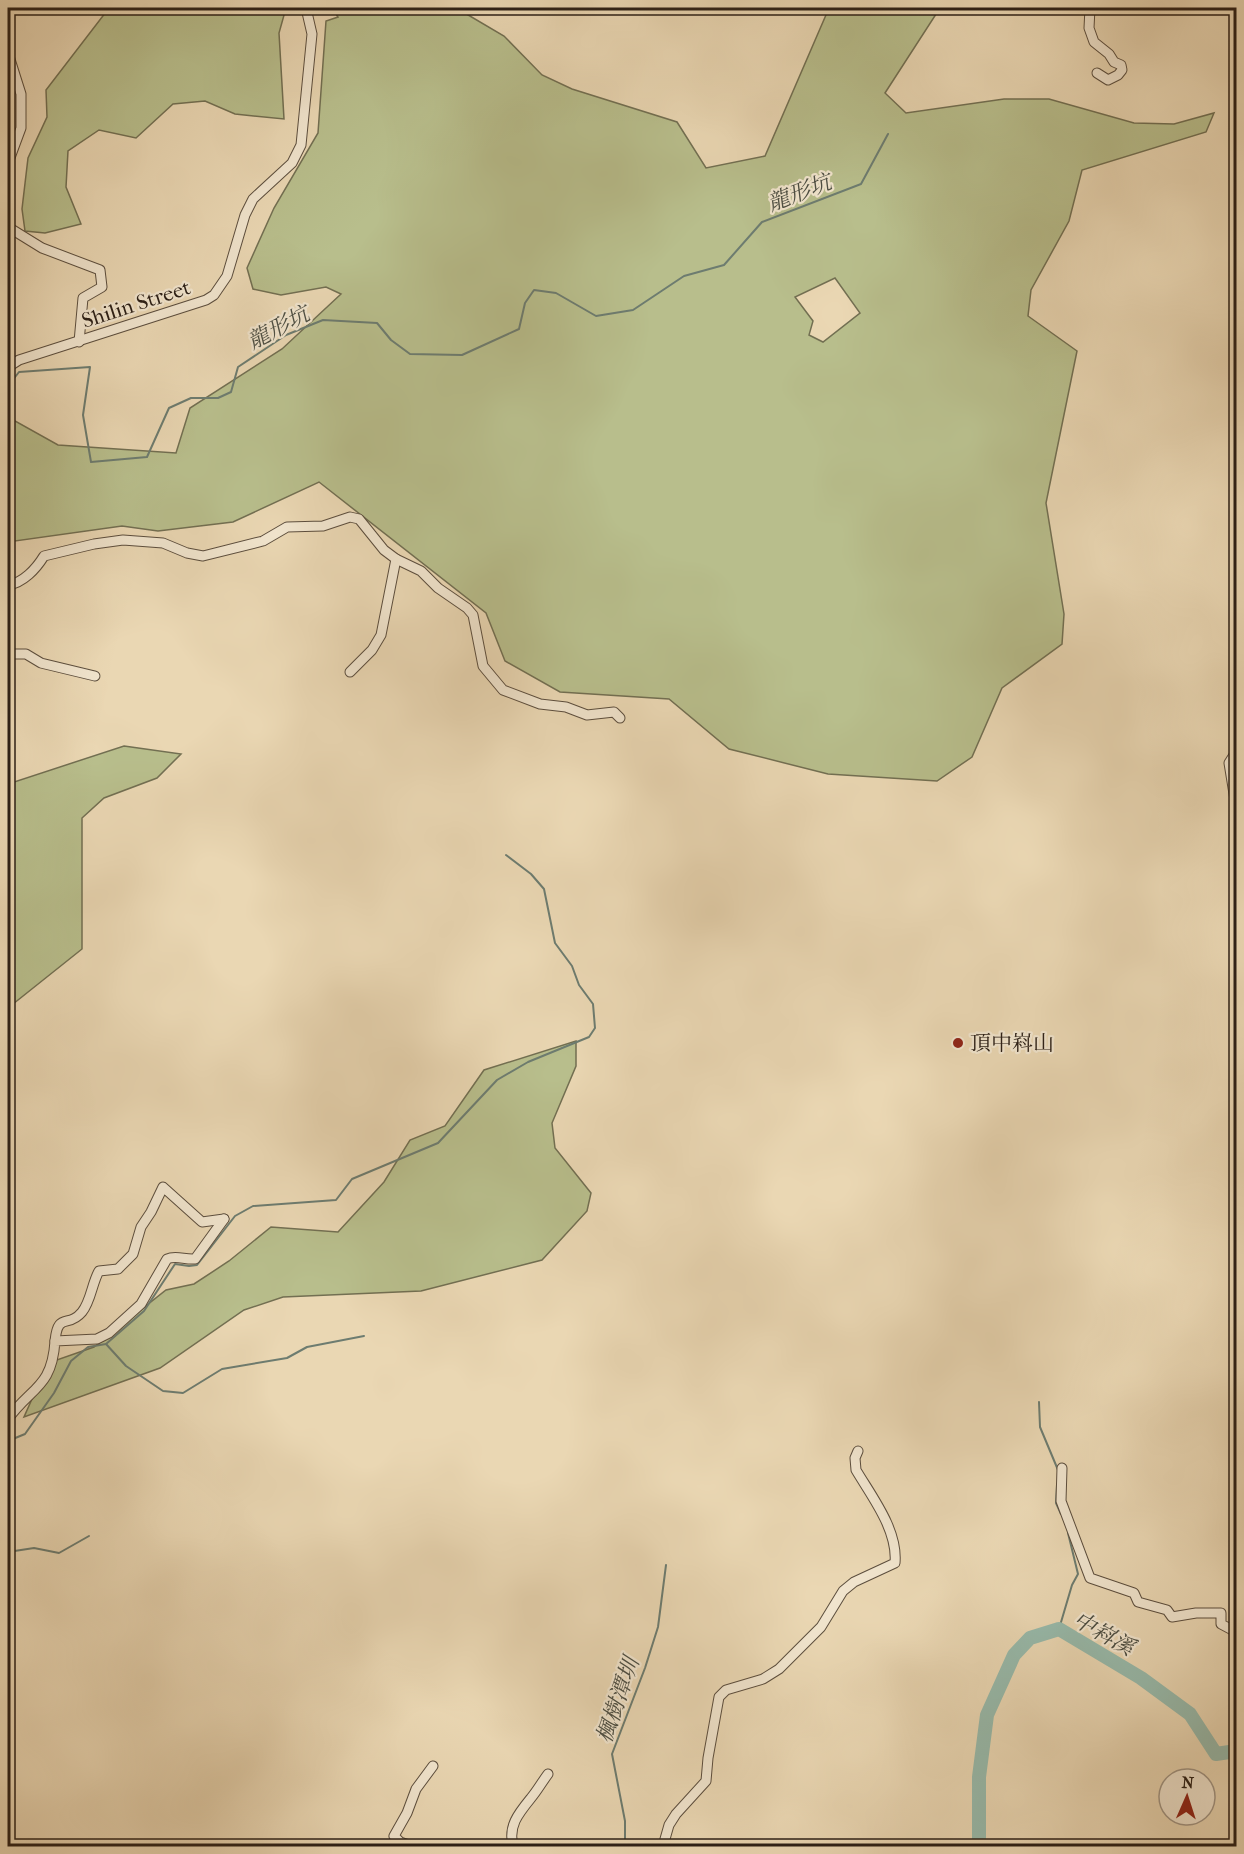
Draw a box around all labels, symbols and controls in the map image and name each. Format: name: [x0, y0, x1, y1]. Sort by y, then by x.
water label: 龍形坑: [764, 168, 838, 217]
street label: Shilin Street: [79, 275, 194, 333]
water label: 龍形坑: [243, 300, 316, 355]
place label: 頂中嵙山: [970, 1031, 1054, 1055]
marker: 頂中嵙山: [951, 1036, 965, 1050]
water label: 中嵙溪: [1068, 1607, 1140, 1662]
water label: 楓樹潭圳: [591, 1651, 646, 1746]
north arrow: [1157, 1767, 1217, 1827]
text: N: [1181, 1773, 1195, 1792]

